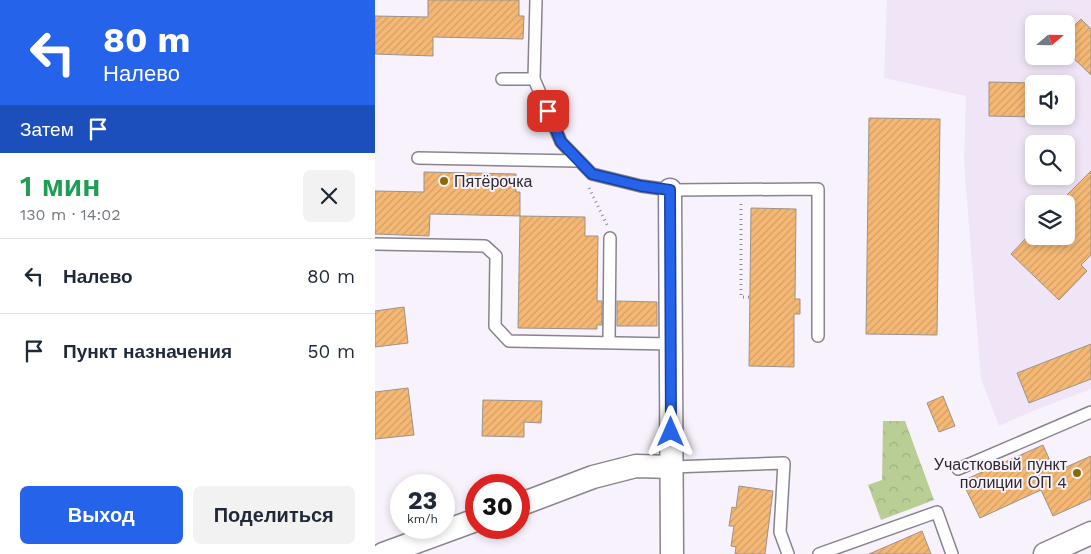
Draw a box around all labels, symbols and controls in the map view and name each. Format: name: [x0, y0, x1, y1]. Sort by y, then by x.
north arrow: [1025, 15, 1075, 65]
map controls: [1025, 15, 1075, 245]
text: 80 m: [103, 19, 190, 61]
icon: left: [20, 20, 85, 85]
text: Налево: [103, 61, 180, 86]
button: sound: [1025, 75, 1075, 125]
pin: [527, 90, 569, 132]
icon: arrive: [534, 97, 562, 125]
icon: arrive: [84, 115, 112, 143]
text: Затем: [20, 118, 74, 141]
button: search: [1025, 135, 1075, 185]
text: 1 мин: [20, 168, 100, 203]
button: close: [303, 170, 355, 222]
place label: Пятёрочка: [454, 172, 533, 191]
marker: Пятёрочка: [438, 175, 450, 187]
button: layers: [1025, 195, 1075, 245]
text: 130 m · 14:02: [20, 205, 120, 224]
icon: left: [20, 262, 48, 290]
text: Налево: [63, 265, 133, 288]
text: 80 m: [307, 265, 355, 288]
icon: arrive: [20, 337, 48, 365]
text: Пункт назначения: [63, 340, 232, 363]
text: 50 m: [308, 340, 355, 363]
position arrow: [644, 405, 696, 457]
place label: Участковый пункт полиции ОП 4: [934, 455, 1068, 492]
marker: Участковый пункт полиции ОП 4: [1071, 467, 1083, 479]
speed limit sign: 30: [465, 474, 530, 539]
button: Выход: [20, 486, 183, 544]
button: Поделиться: [193, 486, 355, 544]
text: 23: [408, 486, 437, 515]
text: km/h: [407, 512, 438, 526]

